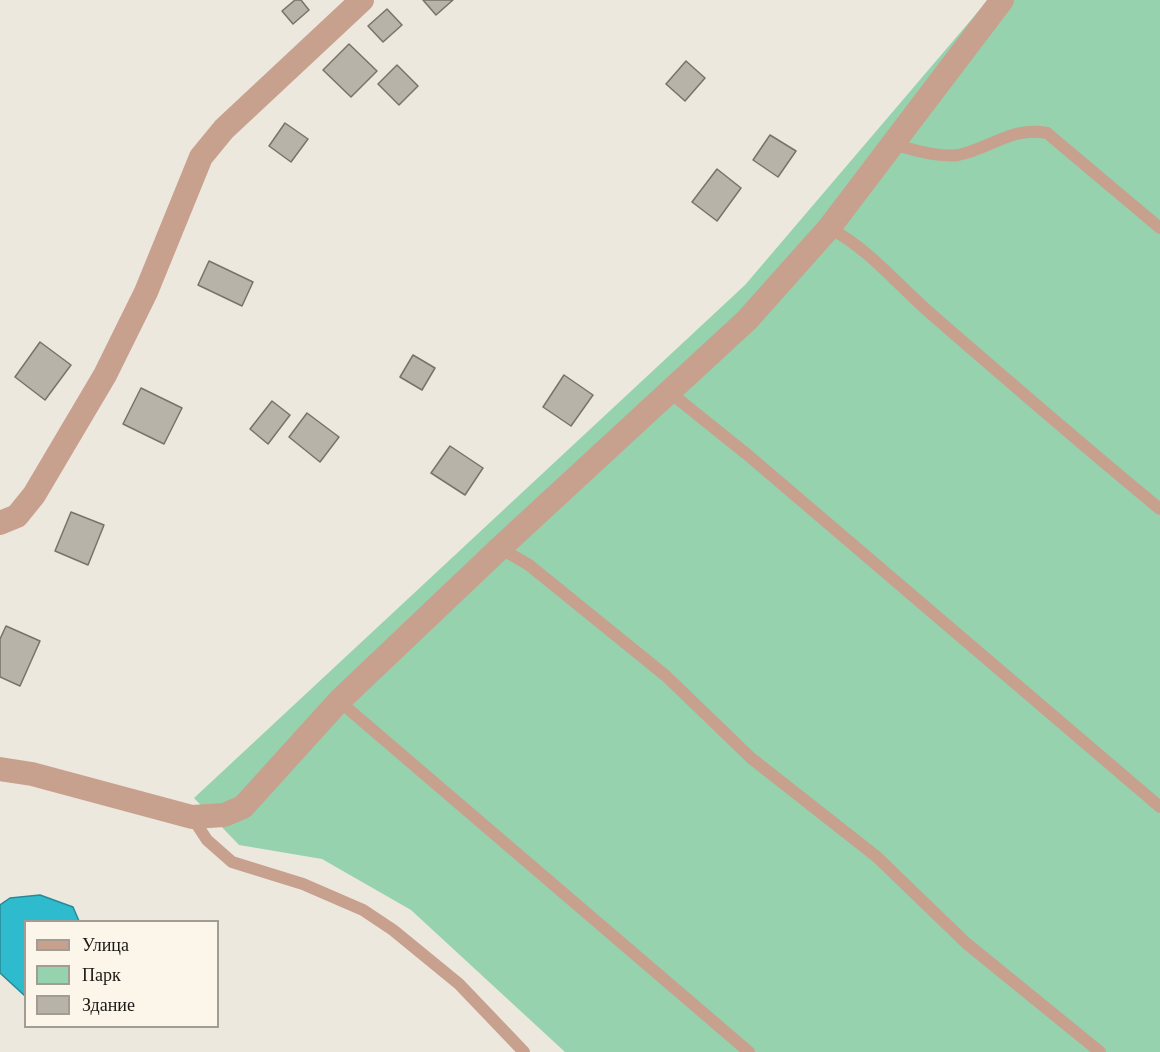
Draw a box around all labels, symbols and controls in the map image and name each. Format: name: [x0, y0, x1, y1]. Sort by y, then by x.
legend: [24, 920, 219, 1028]
text: Улица: [82, 935, 129, 955]
text: Парк: [82, 965, 121, 985]
text: Здание: [82, 995, 135, 1015]

